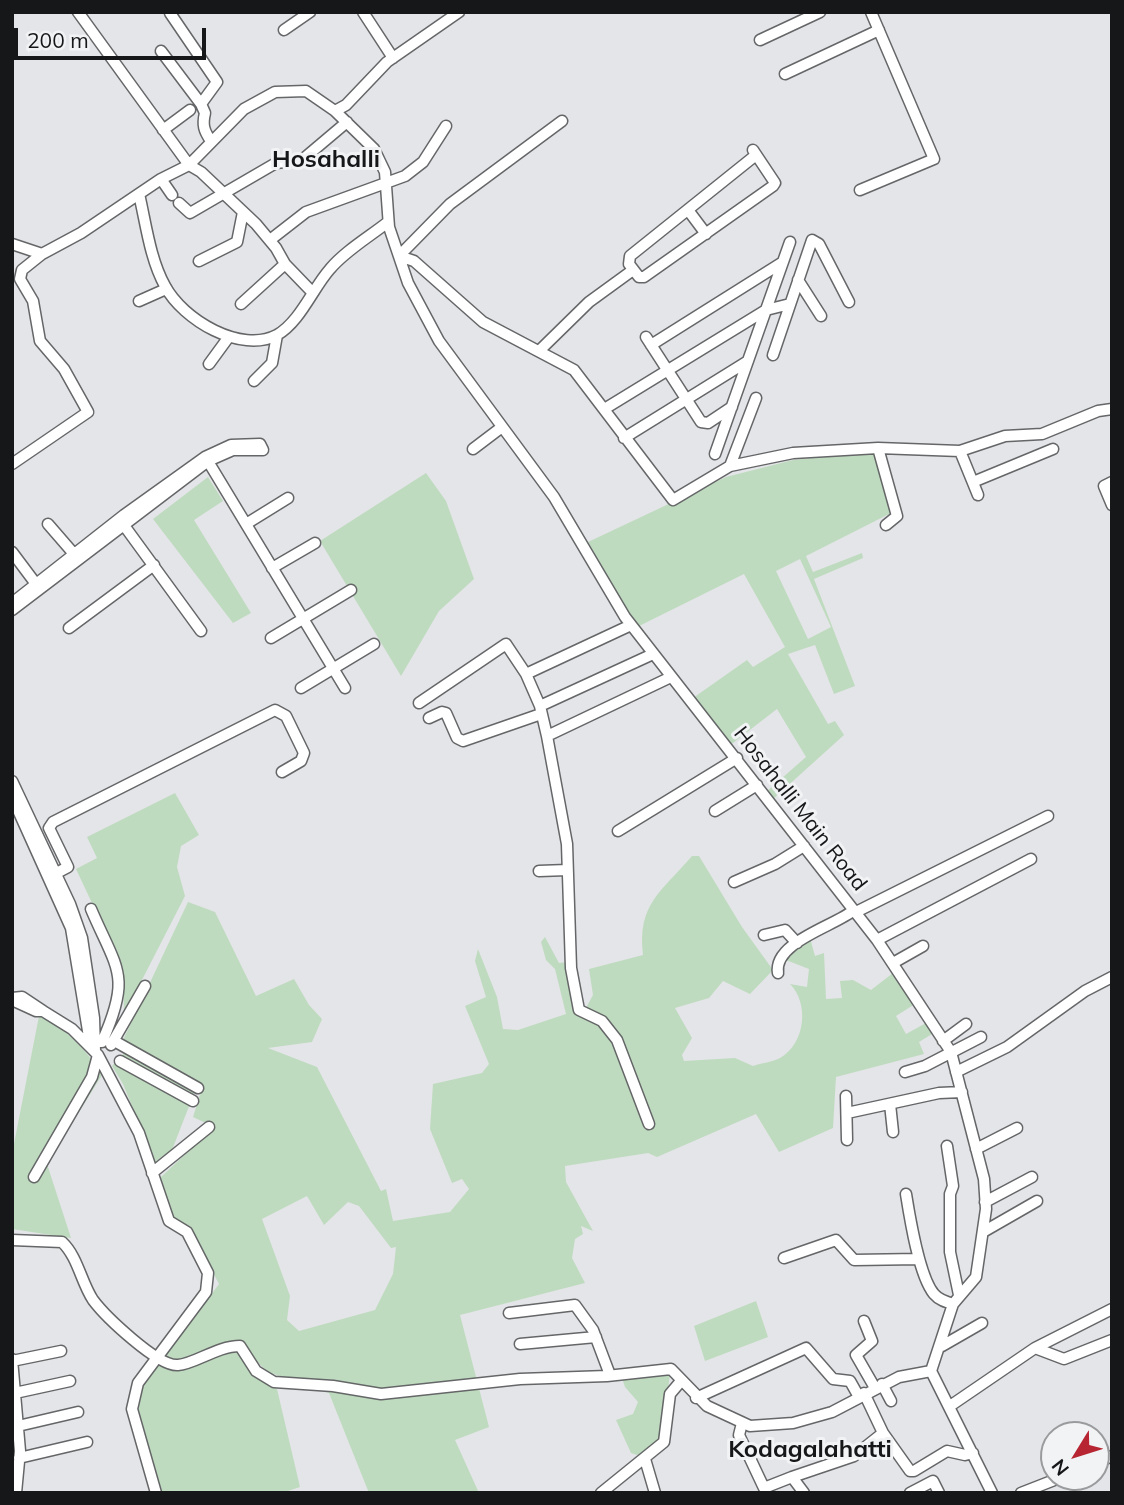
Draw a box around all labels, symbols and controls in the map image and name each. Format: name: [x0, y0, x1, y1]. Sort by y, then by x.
scale bar: [18, 14, 210, 58]
text: 200 m: [27, 27, 89, 53]
district label: Hosahalli: [272, 146, 380, 174]
street label: Hosahalli Main Road: [728, 722, 872, 896]
north arrow: [1040, 1421, 1110, 1491]
district label: Kodagalahatti: [728, 1436, 892, 1464]
text: N: [1046, 1455, 1074, 1481]

